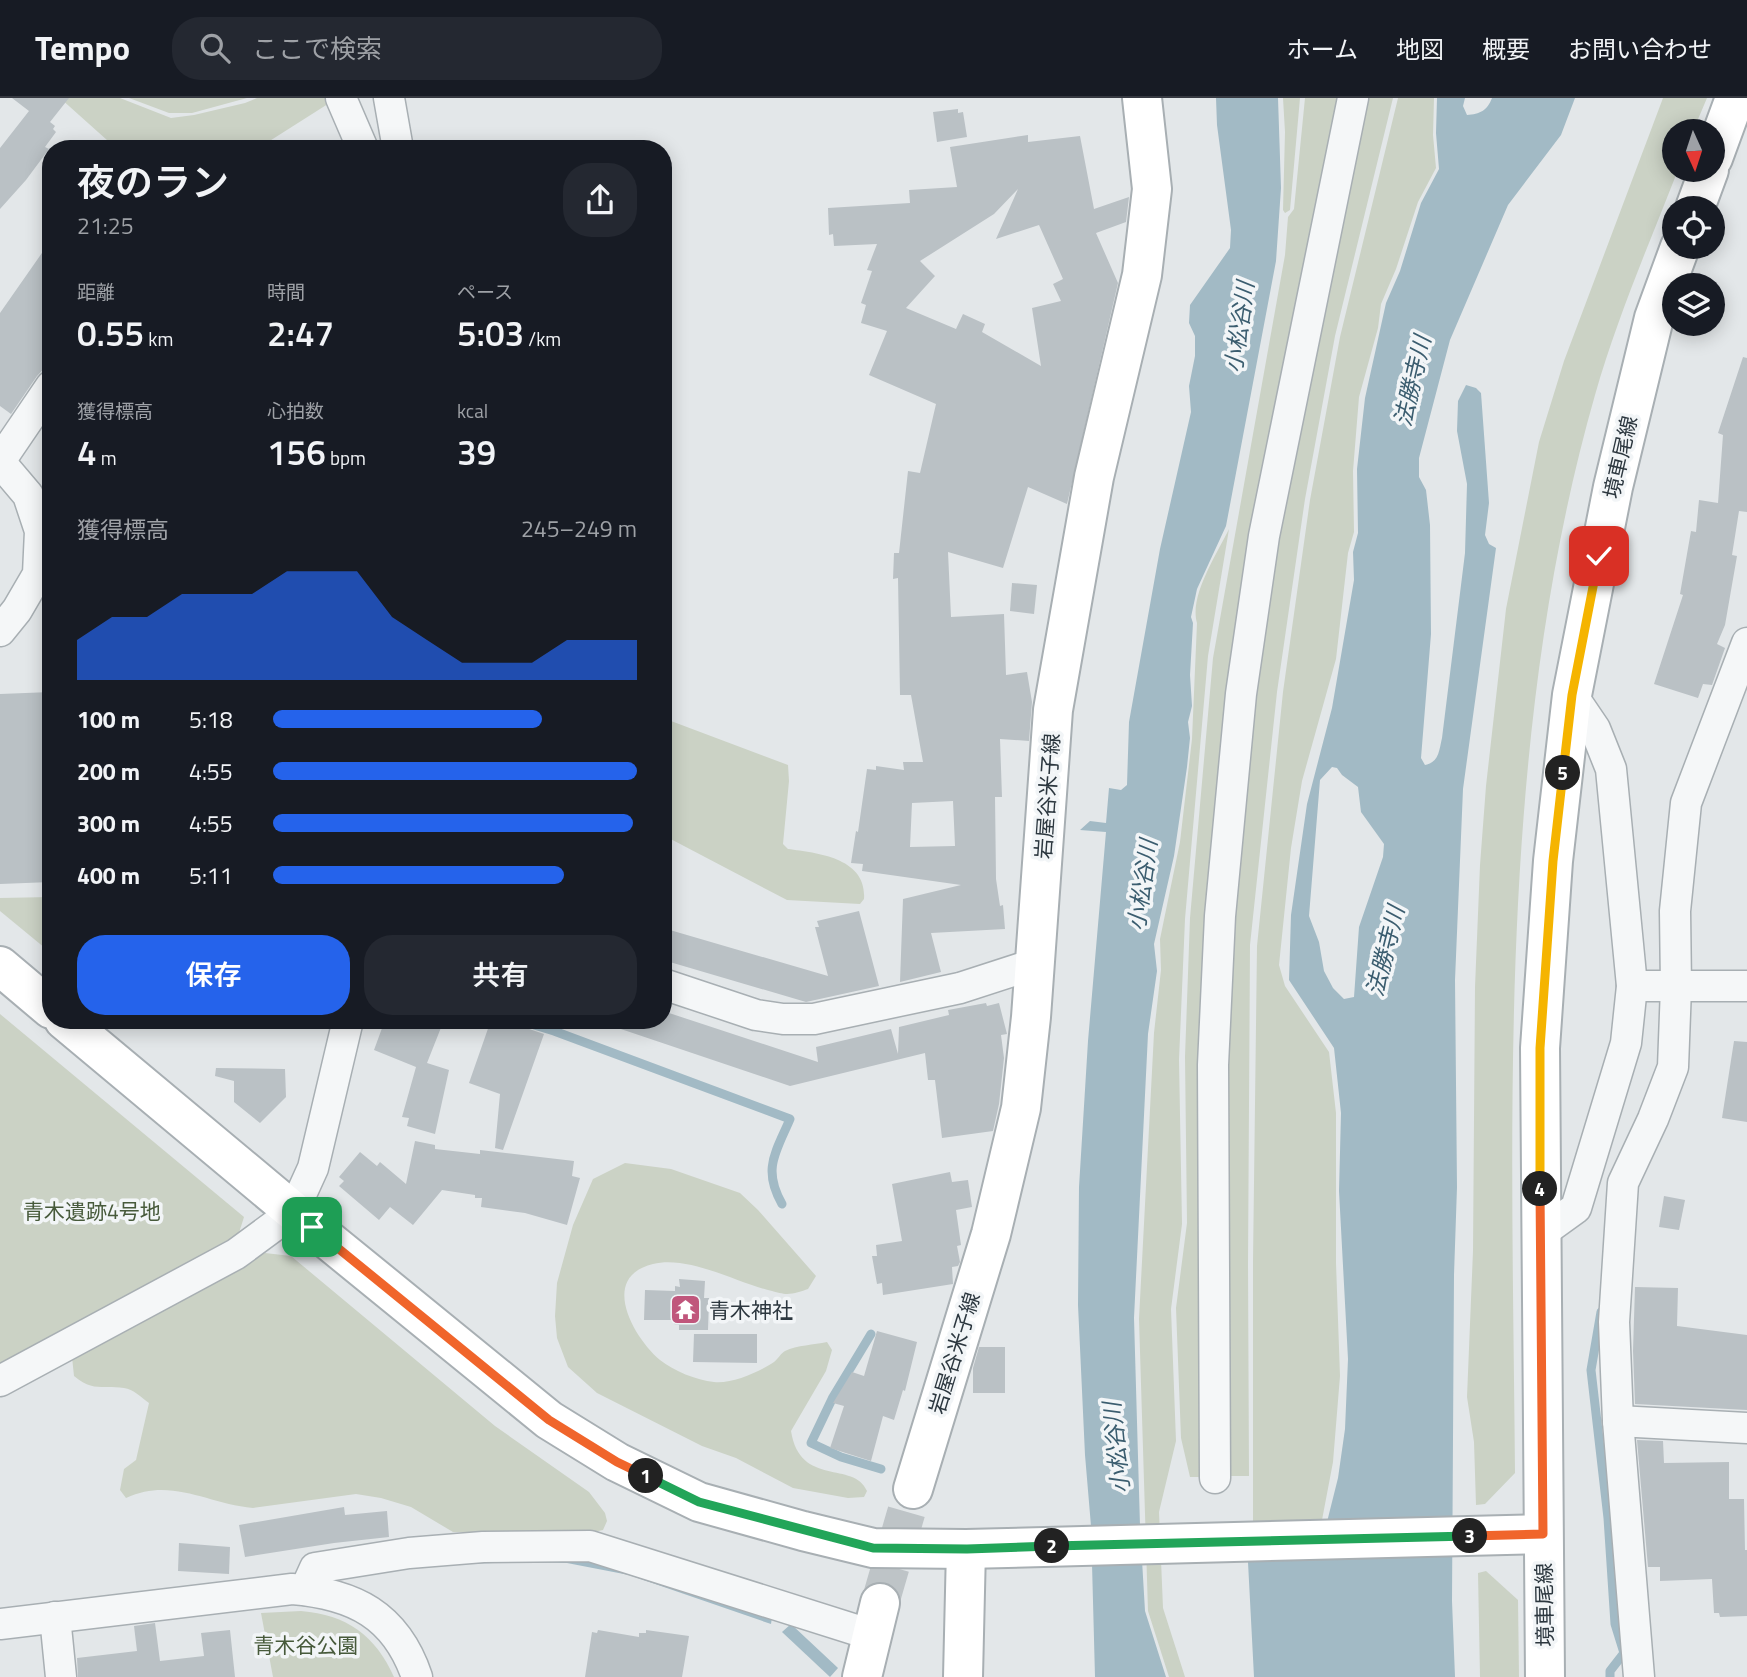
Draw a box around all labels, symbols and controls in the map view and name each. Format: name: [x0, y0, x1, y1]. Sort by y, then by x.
search box: [172, 17, 662, 80]
text: Tempo: [35, 23, 130, 73]
icon: search: [196, 29, 234, 67]
text: ここで検索: [252, 29, 382, 68]
text: ホーム: [1287, 31, 1358, 67]
text: 地図: [1396, 31, 1444, 67]
text: 概要: [1482, 31, 1530, 67]
text: お問い合わせ: [1568, 31, 1712, 67]
north arrow: [1662, 119, 1726, 182]
map controls: [1662, 119, 1725, 336]
text: 夜のラン: [77, 153, 229, 211]
button: share: [563, 163, 637, 237]
button: locate: [1662, 196, 1725, 259]
text: 21:25: [77, 208, 134, 243]
button: layers: [1662, 273, 1725, 336]
water label: 小松谷川: [1215, 276, 1263, 375]
text: 距離: [77, 277, 115, 306]
text: 時間: [267, 277, 305, 306]
text: ペース: [457, 277, 513, 306]
text: 0.55: [77, 306, 144, 360]
text: 2:47: [267, 306, 334, 360]
text: 5:03: [457, 306, 524, 360]
text: km: [144, 324, 173, 353]
text: /km: [524, 324, 561, 353]
water label: 法勝寺川: [1385, 329, 1440, 430]
text: 獲得標高: [77, 396, 153, 425]
text: 心拍数: [267, 396, 324, 425]
text: kcal: [457, 396, 488, 425]
street label: 境車尾線: [1595, 412, 1645, 502]
text: 4: [77, 425, 97, 479]
text: 156: [267, 425, 326, 479]
text: 39: [457, 425, 496, 479]
text: m: [97, 443, 117, 472]
text: bpm: [326, 443, 366, 472]
text: 245–249 m: [521, 511, 637, 546]
text: 獲得標高: [77, 512, 169, 547]
pin: [1569, 526, 1629, 586]
icon: check: [1580, 537, 1618, 575]
text: 100 m: [77, 702, 140, 737]
text: 5:18: [189, 702, 233, 737]
street label: 岩屋谷米子線: [1027, 732, 1067, 860]
text: 200 m: [77, 754, 140, 789]
text: 4:55: [189, 754, 233, 789]
pin: 5: [1546, 756, 1580, 790]
text: 5: [1557, 758, 1568, 787]
text: 300 m: [77, 806, 140, 841]
text: 4:55: [189, 806, 233, 841]
water label: 小松谷川: [1118, 834, 1166, 933]
text: 400 m: [77, 858, 140, 893]
text: 5:11: [189, 858, 233, 893]
water label: 法勝寺川: [1357, 899, 1414, 1000]
button: 保存: [77, 935, 350, 1015]
button: 共有: [364, 935, 637, 1015]
pin: 4: [1522, 1172, 1558, 1206]
text: 4: [1534, 1174, 1545, 1203]
park label: 青木遺跡4号地: [23, 1195, 161, 1227]
pin: [282, 1197, 342, 1257]
icon: arrive: [293, 1208, 331, 1246]
street label: 岩屋谷米子線: [920, 1288, 988, 1418]
temple icon: 青木神社: [669, 1293, 703, 1327]
place label: 青木神社: [709, 1294, 793, 1326]
water label: 小松谷川: [1093, 1397, 1138, 1496]
pin: 1: [628, 1458, 664, 1494]
text: 1: [640, 1461, 651, 1490]
pin: 3: [1452, 1518, 1488, 1554]
text: 3: [1464, 1521, 1475, 1550]
pin: 2: [1034, 1528, 1070, 1564]
text: 2: [1046, 1531, 1057, 1560]
street label: 境車尾線: [1527, 1563, 1561, 1647]
park label: 青木谷公園: [254, 1629, 359, 1661]

